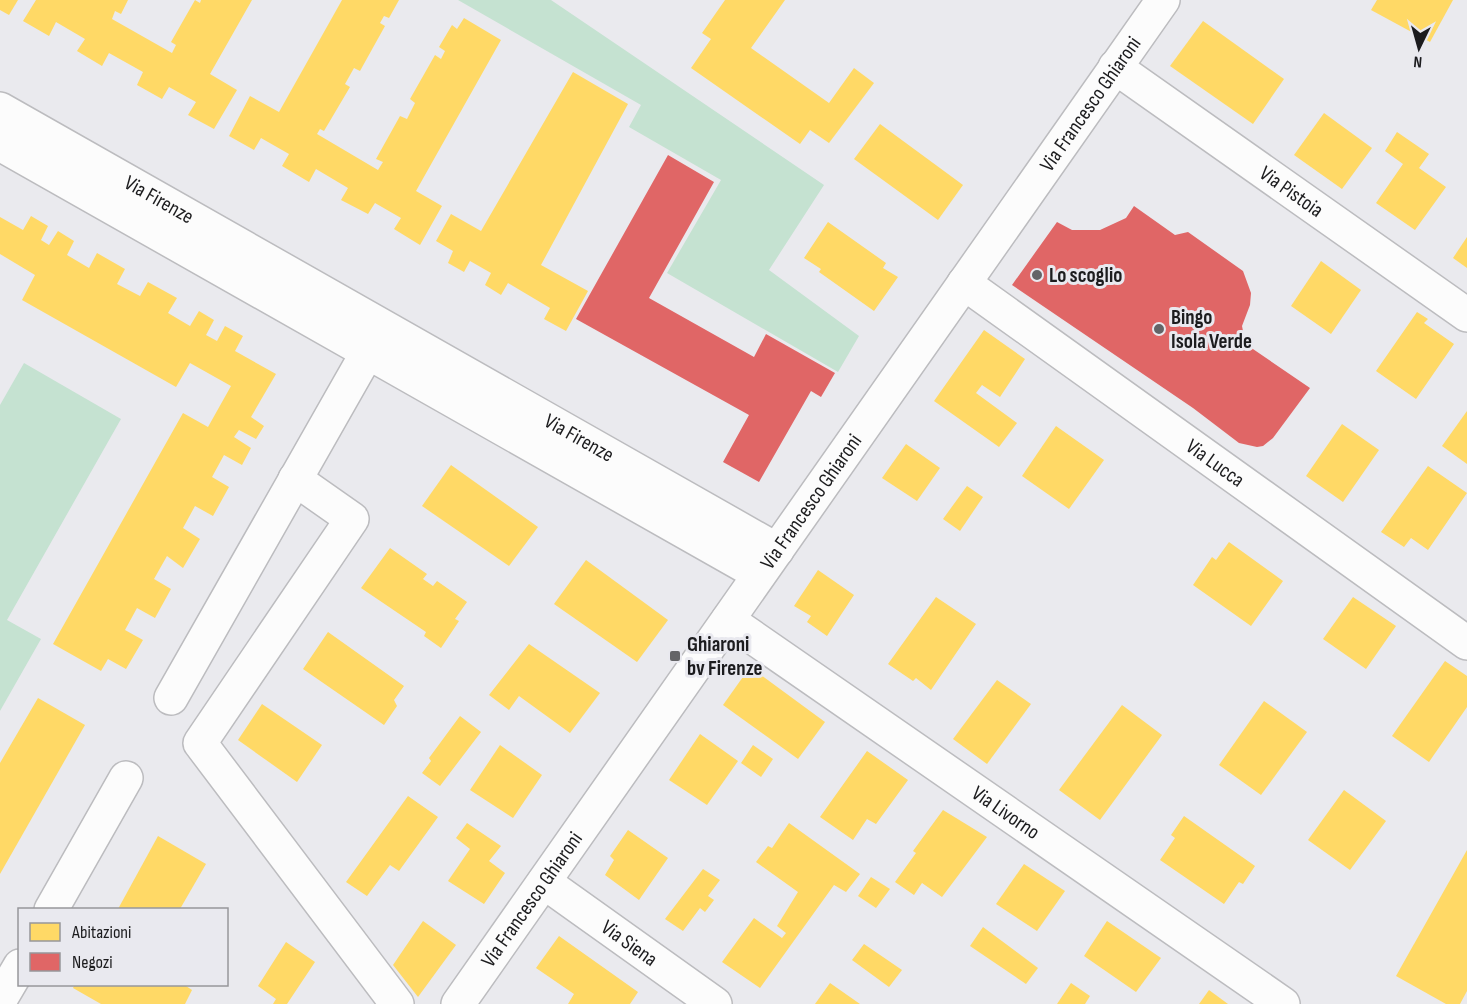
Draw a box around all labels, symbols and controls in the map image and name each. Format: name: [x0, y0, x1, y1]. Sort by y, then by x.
north arrow: [1389, 18, 1449, 78]
street label: Via Francesco Ghiaroni: [1035, 32, 1146, 176]
text: N: [1413, 52, 1423, 71]
street label: Via Pistoia: [1255, 161, 1328, 223]
street label: Via Firenze: [120, 170, 198, 229]
place label: Lo scoglio: [1049, 263, 1122, 288]
marker: Lo scoglio: [1030, 268, 1044, 282]
place label: Bingo Isola Verde: [1171, 305, 1252, 354]
marker: Bingo Isola Verde: [1152, 322, 1166, 336]
street label: Via Firenze: [540, 409, 618, 468]
street label: Via Francesco Ghiaroni: [755, 430, 867, 574]
street label: Via Lucca: [1181, 434, 1249, 493]
place label: Ghiaroni bv Firenze: [687, 632, 762, 681]
marker: Ghiaroni bv Firenze: [668, 649, 682, 663]
street label: Via Livorno: [967, 781, 1044, 845]
street label: Via Francesco Ghiaroni: [476, 827, 588, 972]
legend: [18, 908, 228, 986]
street label: Via Siena: [596, 915, 662, 972]
text: Abitazioni: [71, 922, 131, 943]
text: Negozi: [72, 952, 113, 973]

